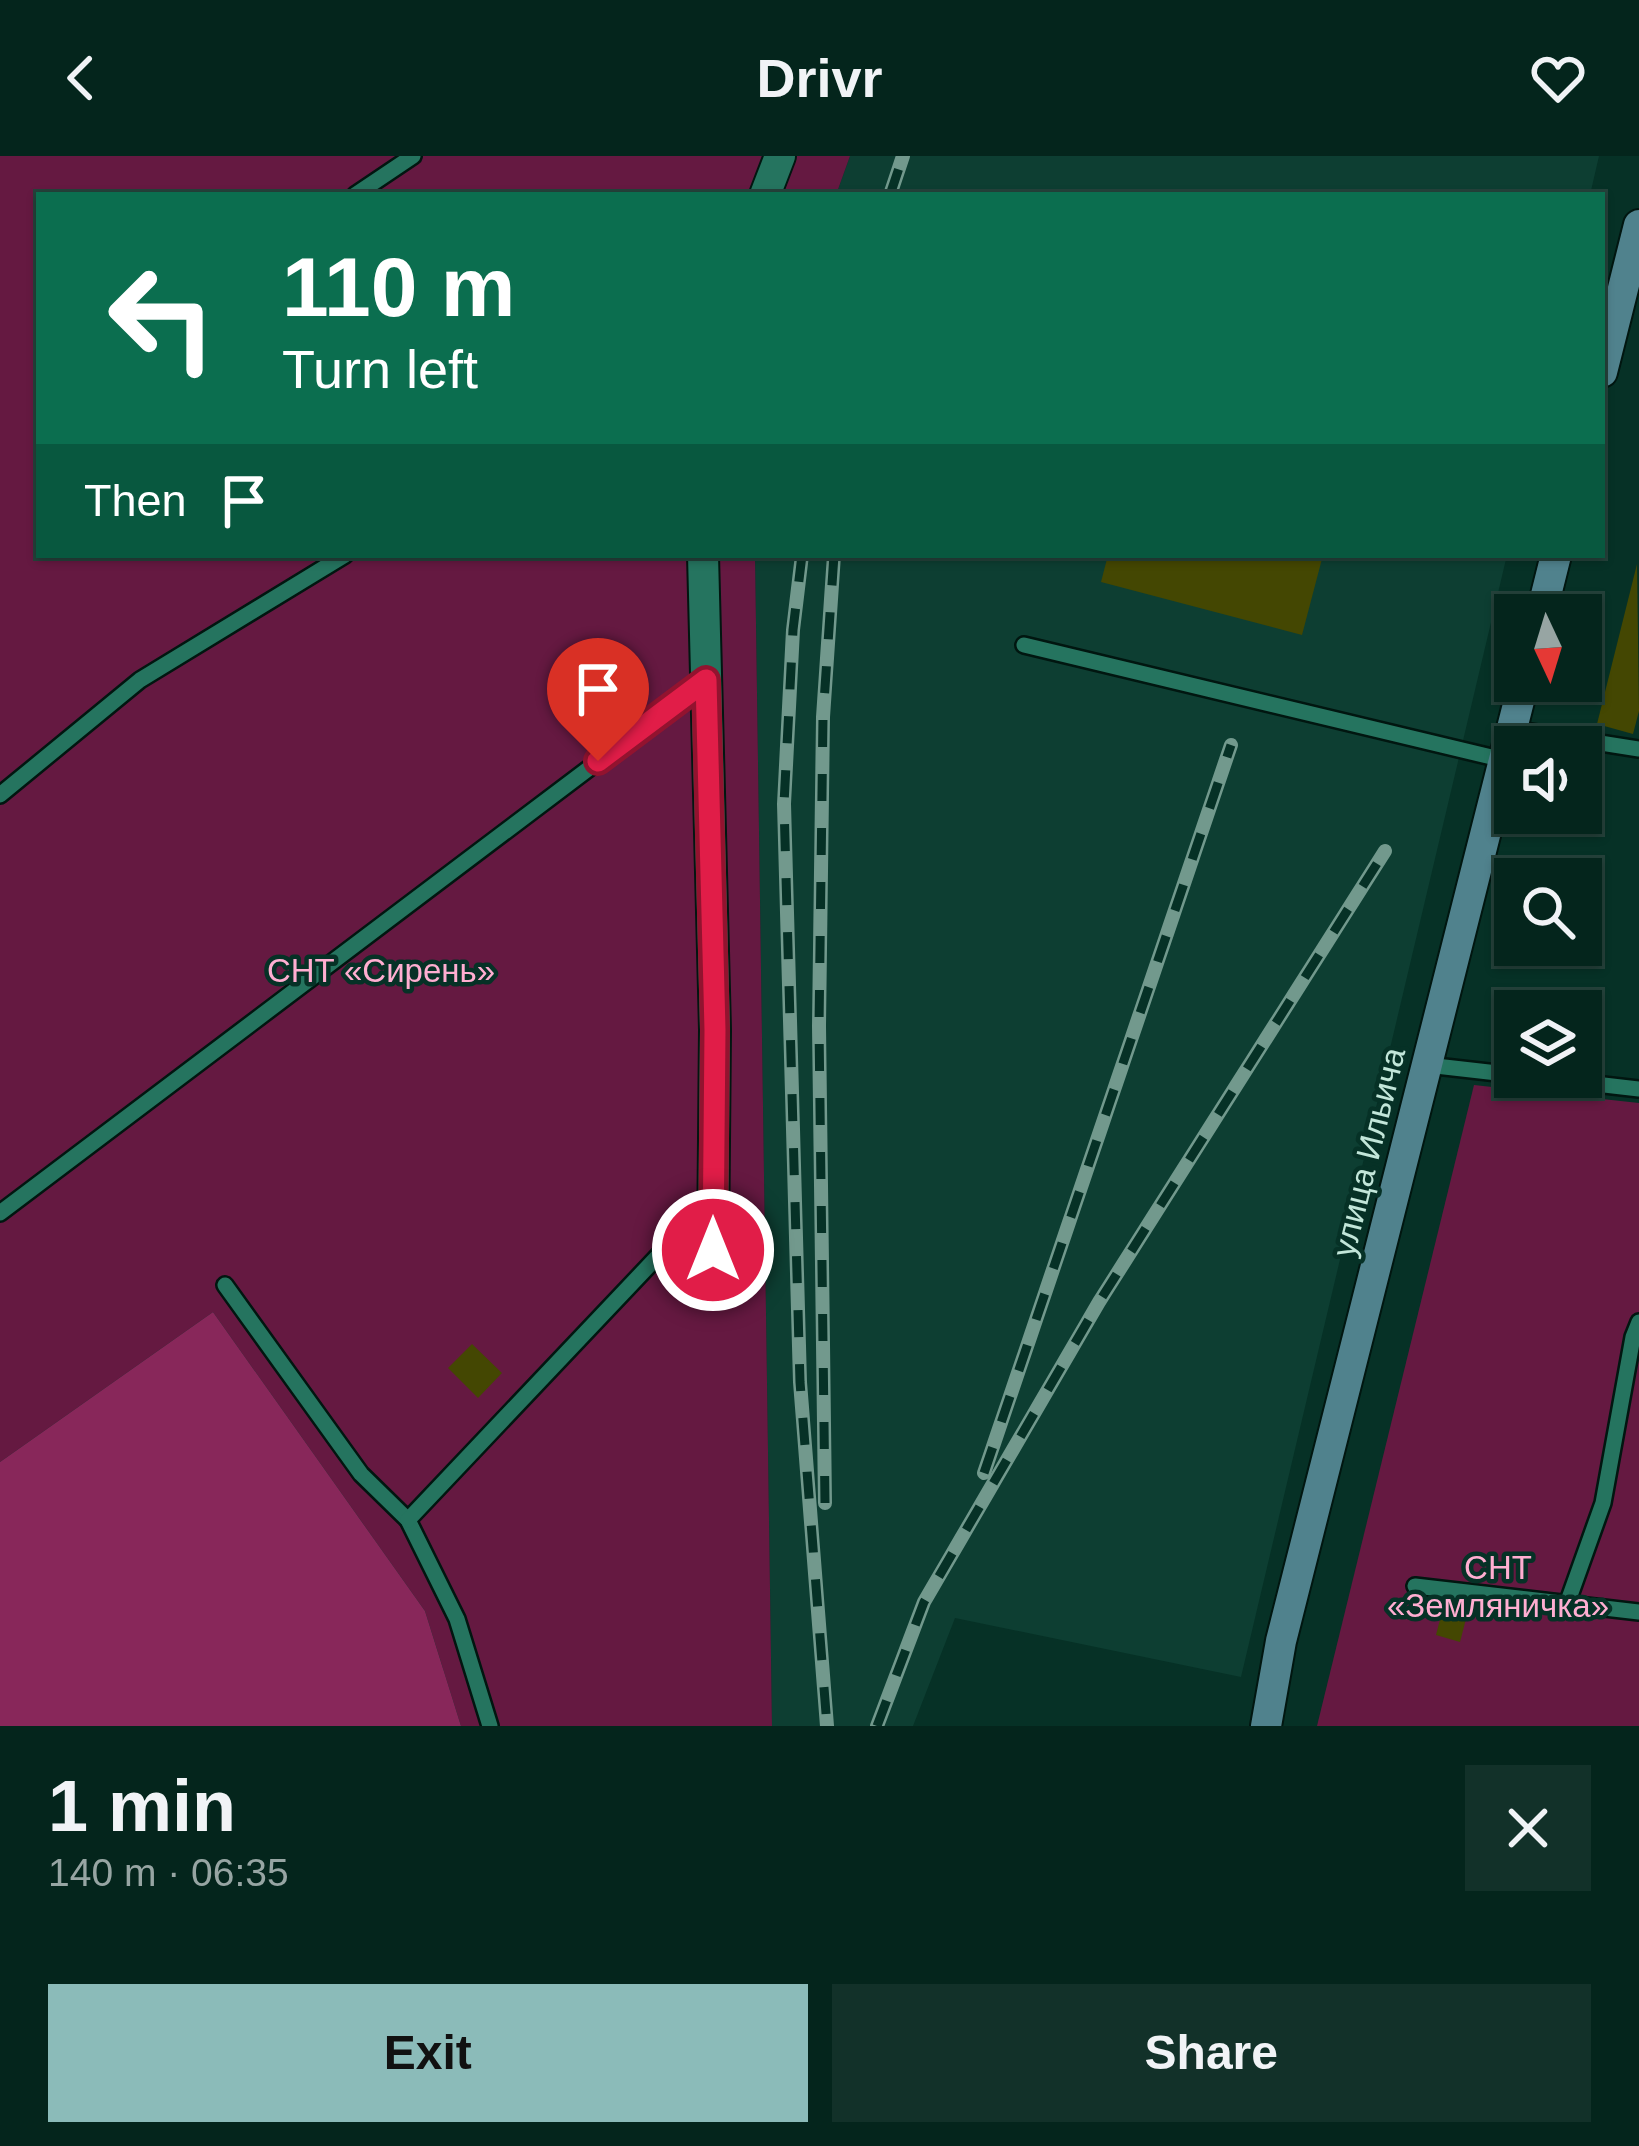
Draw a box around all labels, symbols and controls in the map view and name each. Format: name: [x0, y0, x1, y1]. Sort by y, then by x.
icon: back: [48, 45, 114, 111]
icon: heart: [1525, 45, 1591, 111]
text: Drivr: [756, 48, 883, 108]
icon: left: [84, 240, 240, 396]
text: 110 m: [282, 240, 516, 334]
text: Turn left: [282, 339, 478, 399]
icon: arrive: [211, 468, 277, 534]
text: Then: [84, 475, 187, 526]
north arrow: [1494, 594, 1602, 702]
map controls: [1494, 594, 1602, 1098]
pin: [547, 638, 649, 761]
icon: arrive: [565, 656, 631, 722]
button: sound: [1494, 726, 1602, 834]
button: search: [1494, 858, 1602, 966]
park label: СНТ «Сирень»: [267, 952, 495, 989]
button: layers: [1494, 990, 1602, 1098]
street label: улица Ильича: [1325, 1043, 1412, 1260]
position arrow: [650, 1187, 776, 1313]
park label: СНТ «Земляничка»: [1387, 1549, 1609, 1624]
button: close: [1465, 1765, 1591, 1891]
text: 1 min: [48, 1766, 236, 1846]
text: 140 m · 06:35: [48, 1851, 289, 1894]
button: Exit: [48, 1984, 808, 2122]
button: Share: [832, 1984, 1591, 2122]

